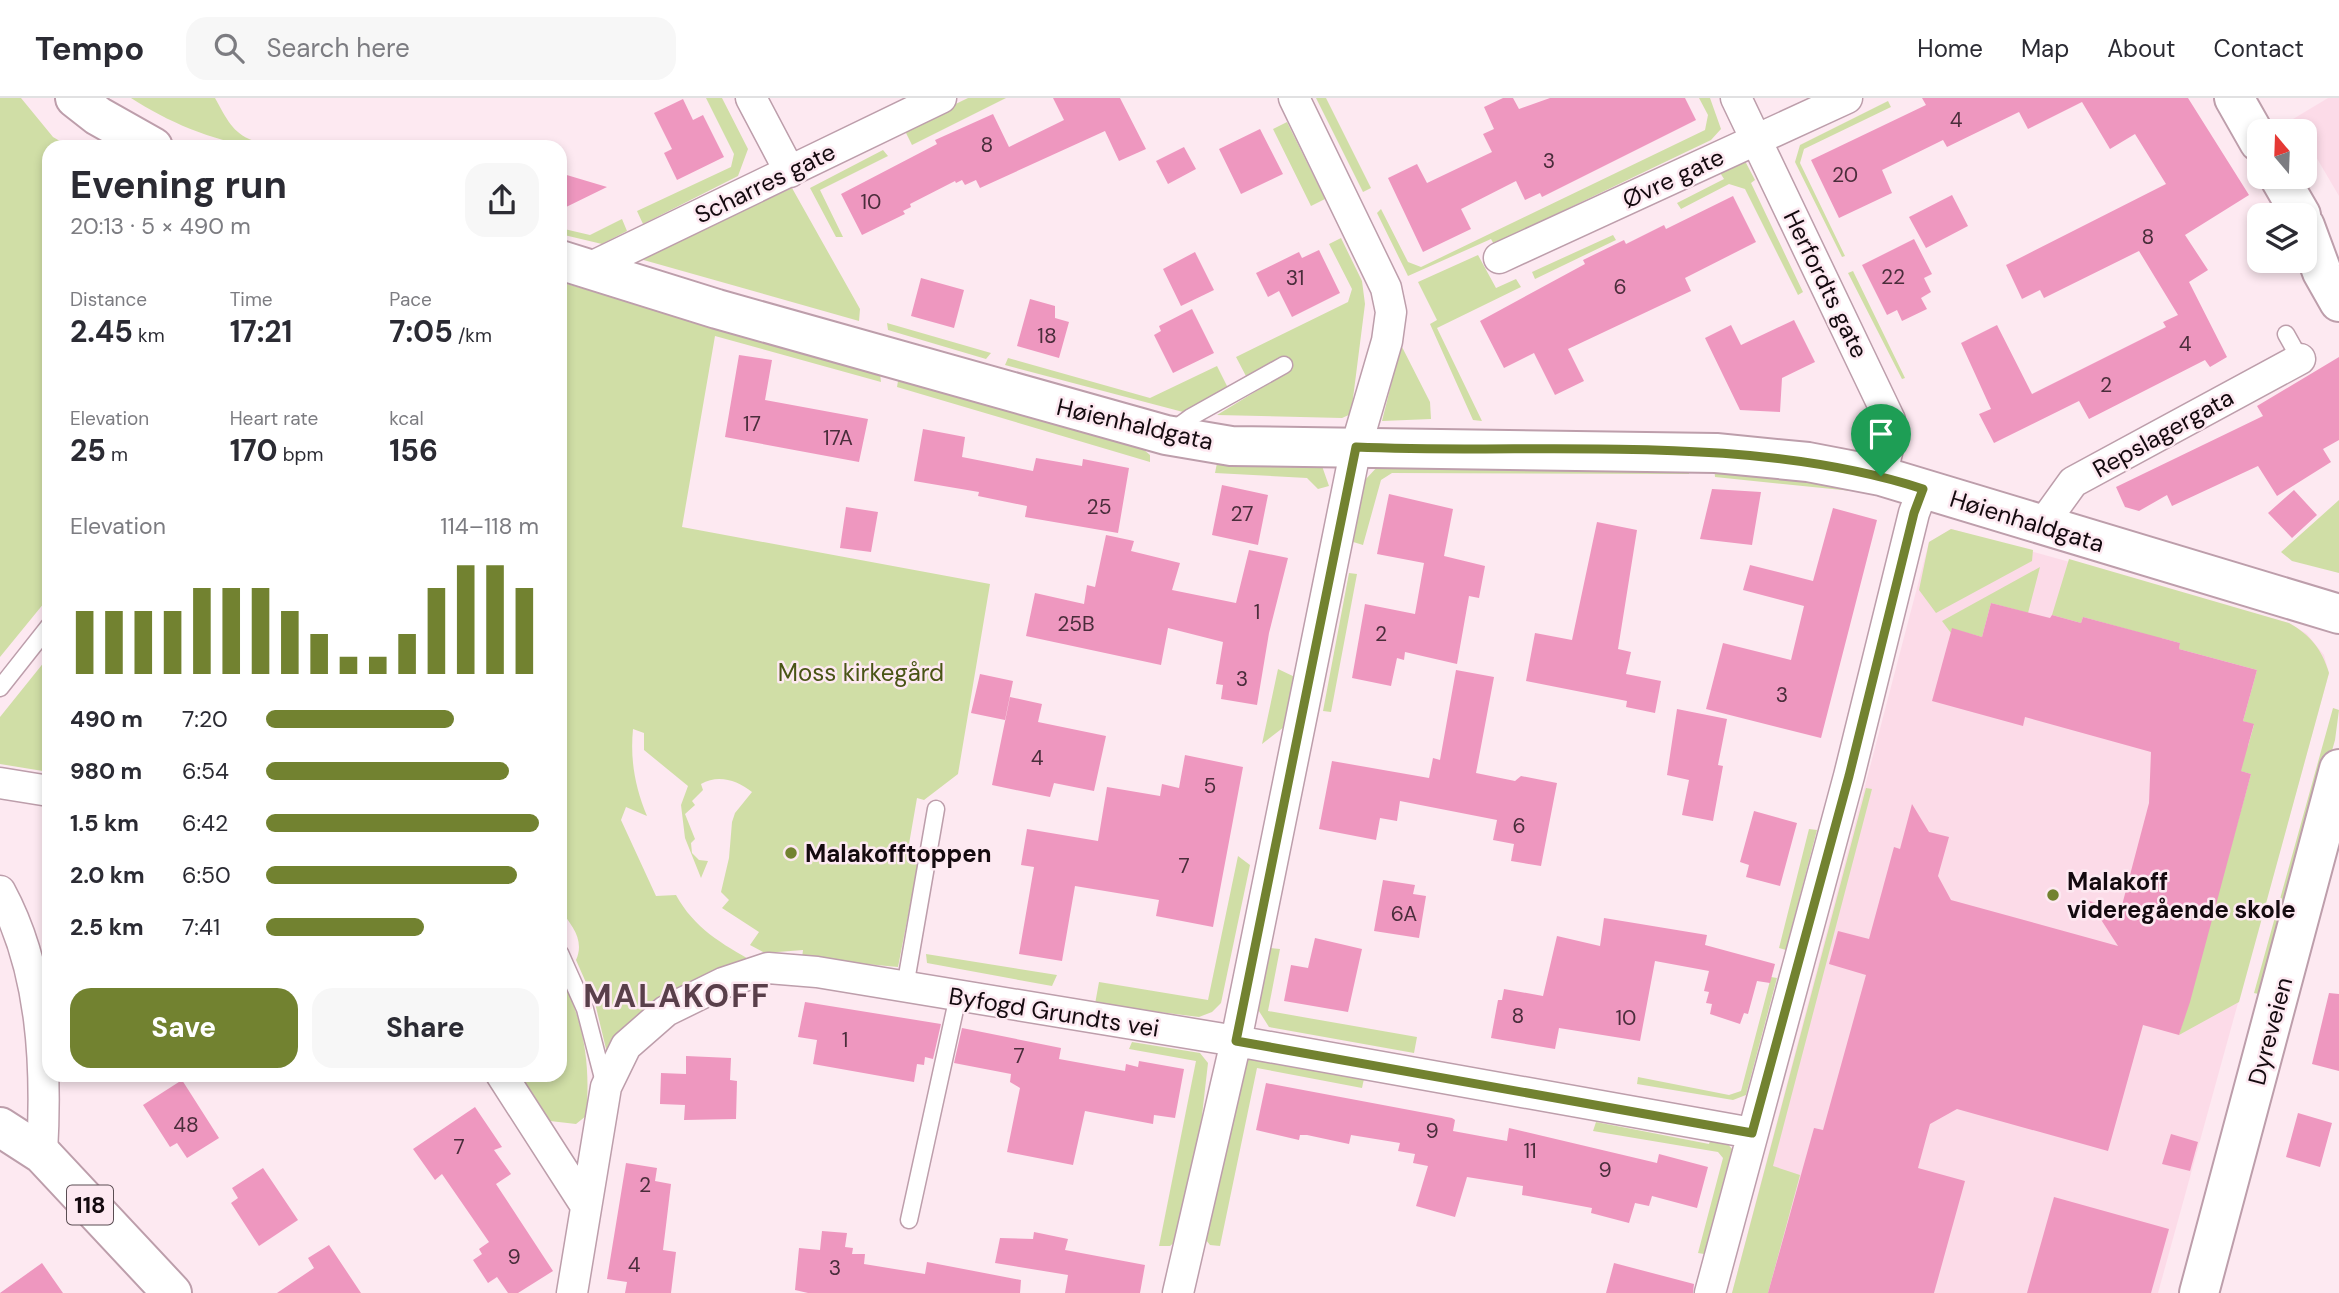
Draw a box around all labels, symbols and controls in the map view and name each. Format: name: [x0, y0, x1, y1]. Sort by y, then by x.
search box: [186, 17, 676, 80]
text: Tempo: [35, 27, 144, 70]
icon: search: [210, 29, 248, 67]
text: Search here: [266, 31, 410, 65]
text: Home: [1917, 33, 1983, 64]
text: Map: [2021, 33, 2069, 64]
text: About: [2107, 33, 2176, 64]
text: Contact: [2214, 33, 2304, 64]
house number: 4: [1950, 106, 1963, 134]
north arrow: [2247, 119, 2317, 189]
map controls: [2247, 119, 2317, 273]
house number: 8: [981, 131, 993, 159]
street label: Scharres gate: [690, 136, 840, 230]
street label: Øvre gate: [1617, 141, 1729, 215]
house number: 3: [1543, 147, 1555, 175]
text: Evening run: [70, 160, 287, 210]
house number: 20: [1832, 161, 1858, 189]
button: share: [465, 163, 539, 237]
house number: 10: [861, 188, 881, 216]
button: layers: [2247, 203, 2317, 273]
street label: Herfordts gate: [1777, 205, 1875, 363]
text: 20:13 · 5 × 490 m: [70, 211, 251, 241]
house number: 8: [2142, 223, 2154, 251]
house number: 22: [1881, 263, 1905, 291]
house number: 31: [1286, 264, 1304, 292]
house number: 6: [1613, 273, 1627, 301]
text: Distance: [70, 287, 147, 312]
text: Time: [230, 287, 273, 312]
text: Pace: [389, 287, 432, 312]
text: 2.45: [70, 312, 133, 351]
text: 17:21: [230, 312, 293, 351]
text: 7:05: [389, 312, 453, 351]
house number: 18: [1037, 322, 1057, 350]
text: km: [133, 323, 165, 348]
text: /km: [453, 323, 492, 348]
house number: 4: [2179, 330, 2192, 358]
house number: 2: [2100, 371, 2112, 399]
street label: Repslagergata: [2087, 382, 2239, 484]
street label: Høienhaldgata: [1054, 391, 1216, 457]
pin: [1851, 404, 1911, 476]
text: Elevation: [70, 406, 149, 431]
text: Heart rate: [230, 406, 318, 431]
text: kcal: [389, 406, 424, 431]
house number: 17: [743, 410, 761, 438]
icon: arrive: [1862, 415, 1900, 453]
house number: 17A: [823, 424, 853, 452]
text: 25: [70, 431, 106, 470]
text: 170: [230, 431, 278, 470]
text: 156: [389, 431, 438, 470]
text: m: [106, 442, 128, 467]
text: bpm: [278, 442, 323, 467]
street label: Høienhaldgata: [1946, 483, 2108, 559]
house number: 25: [1087, 493, 1111, 521]
house number: 27: [1231, 500, 1253, 528]
text: Elevation: [70, 511, 166, 541]
text: 114–118 m: [440, 511, 539, 541]
house number: 1: [1254, 598, 1260, 626]
house number: 25B: [1057, 610, 1095, 638]
house number: 2: [1375, 620, 1387, 648]
park label: Moss kirkegård: [778, 657, 944, 688]
house number: 3: [1236, 665, 1248, 693]
house number: 3: [1776, 681, 1788, 709]
text: 490 m: [70, 704, 143, 734]
text: 7:20: [182, 704, 228, 734]
house number: 4: [1031, 744, 1044, 772]
text: 980 m: [70, 756, 142, 786]
text: 6:54: [182, 756, 229, 786]
house number: 5: [1204, 772, 1216, 800]
text: 1.5 km: [70, 808, 139, 838]
text: 6:42: [182, 808, 228, 838]
house number: 6: [1512, 812, 1526, 840]
place label: Malakofftoppen: [805, 838, 992, 869]
marker: Malakofftoppen: [783, 845, 799, 861]
house number: 7: [1178, 852, 1190, 880]
text: 2.0 km: [70, 860, 145, 890]
text: 6:50: [182, 860, 231, 890]
place label: Malakoff videregående skole: [2067, 866, 2296, 925]
marker: Malakoff videregående skole: [2045, 887, 2061, 903]
house number: 6A: [1391, 900, 1417, 928]
text: 2.5 km: [70, 912, 144, 942]
text: 7:41: [182, 912, 220, 942]
street label: Dyreveien: [2241, 974, 2299, 1088]
district label: MALAKOFF: [583, 975, 771, 1017]
street label: Byfogd Grundts vei: [947, 980, 1161, 1044]
button: Save: [70, 988, 298, 1068]
button: Share: [312, 988, 539, 1068]
house number: 8: [1512, 1002, 1524, 1030]
house number: 10: [1616, 1004, 1636, 1032]
house number: 1: [842, 1026, 848, 1054]
house number: 7: [1013, 1042, 1025, 1070]
house number: 48: [173, 1111, 199, 1139]
house number: 9: [1425, 1117, 1439, 1145]
house number: 7: [453, 1133, 465, 1161]
house number: 11: [1523, 1137, 1537, 1165]
house number: 9: [1598, 1156, 1612, 1184]
house number: 2: [639, 1171, 651, 1199]
road number: 118: [67, 1186, 113, 1224]
house number: 9: [507, 1243, 521, 1271]
house number: 4: [628, 1251, 641, 1279]
house number: 3: [829, 1254, 841, 1282]

